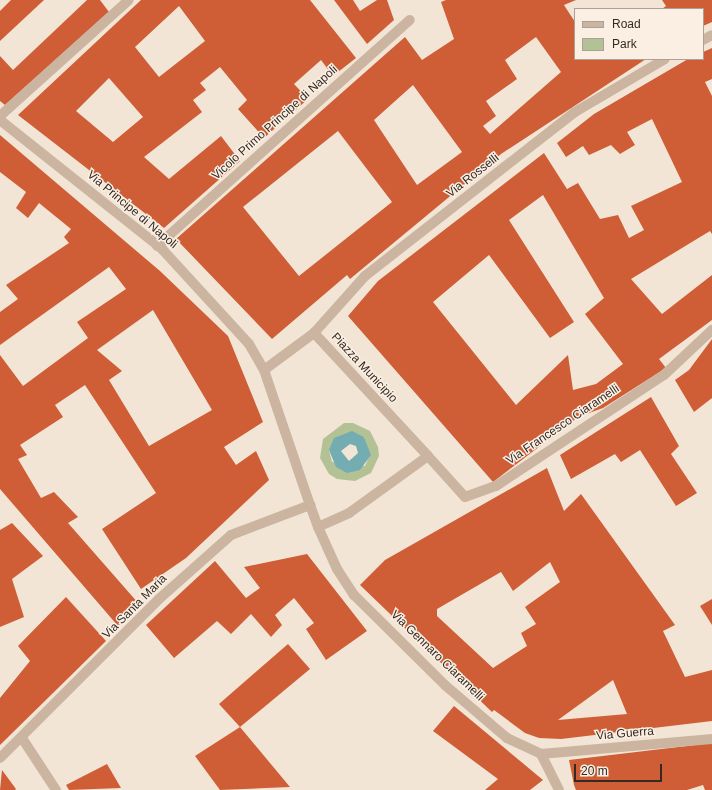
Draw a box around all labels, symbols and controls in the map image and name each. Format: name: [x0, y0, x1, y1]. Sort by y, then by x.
legend: [574, 8, 704, 60]
text: Road: [612, 17, 641, 31]
text: Park: [612, 37, 637, 51]
street label: Vicolo Primo Principe di Napoli: [209, 63, 341, 183]
street label: Via Rosselli: [444, 151, 502, 201]
street label: Via Principe di Napoli: [84, 168, 180, 252]
street label: Piazza Municipio: [328, 330, 400, 406]
street label: Via Francesco Ciaramelli: [504, 382, 622, 468]
street label: Via Santa Maria: [100, 572, 170, 642]
street label: Via Gennaro Ciaramelli: [387, 608, 487, 704]
street label: Via Guerra: [596, 724, 654, 744]
scale bar: [576, 756, 664, 782]
text: 20 m: [581, 764, 608, 778]

